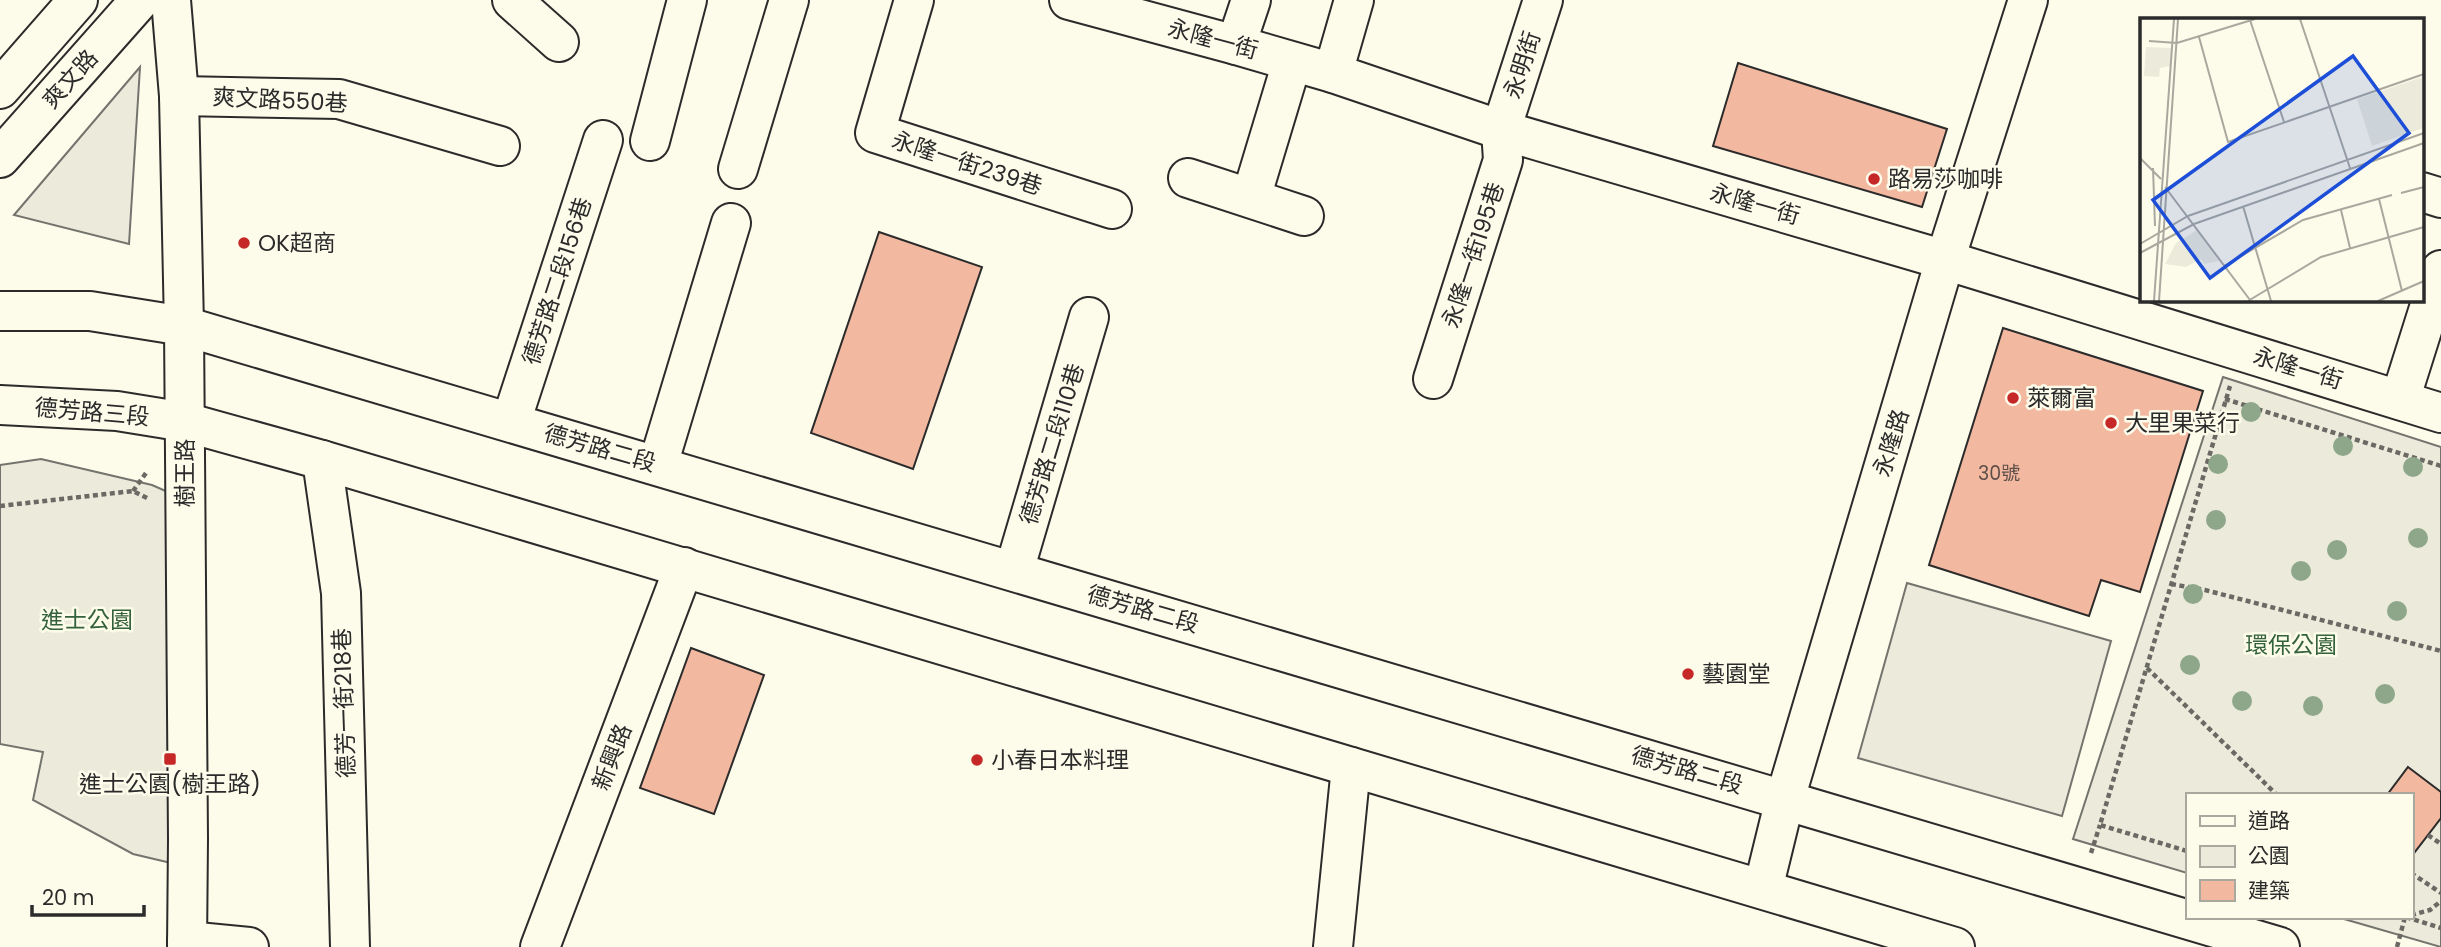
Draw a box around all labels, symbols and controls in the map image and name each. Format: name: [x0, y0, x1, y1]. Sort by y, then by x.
street label: 永隆一街: [1164, 12, 1262, 66]
inset map: [2140, 18, 2424, 301]
street label: 永明街: [1496, 27, 1548, 103]
street label: 爽文路: [35, 43, 105, 115]
street label: 爽文路550巷: [212, 80, 348, 120]
street label: 永隆一街239巷: [888, 124, 1046, 202]
place label: 路易莎咖啡: [1888, 163, 2003, 195]
marker: 路易莎咖啡: [1866, 171, 1882, 187]
street label: 永隆一街: [1706, 176, 1804, 232]
street label: 永隆一街195巷: [1434, 178, 1512, 332]
street label: 德芳路二段156巷: [515, 193, 599, 369]
place label: OK超商: [258, 227, 336, 259]
marker: OK超商: [236, 235, 252, 251]
street label: 永隆一街: [2249, 339, 2347, 397]
street label: 德芳路二段110巷: [1012, 359, 1092, 529]
place label: 萊爾富: [2027, 382, 2096, 414]
marker: 萊爾富: [2005, 390, 2021, 406]
street label: 德芳路三段: [33, 391, 151, 433]
street label: 永隆路: [1866, 405, 1916, 481]
place label: 大里果菜行: [2125, 407, 2240, 439]
marker: 大里果菜行: [2103, 415, 2119, 431]
street label: 德芳路二段: [540, 417, 660, 479]
street label: 樹王路: [169, 439, 201, 508]
house number: 30號: [1978, 460, 2020, 487]
street label: 德芳路二段: [1083, 578, 1203, 640]
park label: 進士公園: [41, 604, 133, 636]
street label: 德芳一街218巷: [325, 627, 363, 779]
park label: 環保公園: [2245, 629, 2337, 661]
place label: 藝園堂: [1702, 658, 1771, 690]
marker: 藝園堂: [1680, 666, 1696, 682]
street label: 新興路: [585, 719, 639, 795]
street label: 德芳路二段: [1627, 739, 1747, 801]
place label: 小春日本料理: [991, 744, 1129, 776]
marker: 進士公園(樹王路): [162, 751, 178, 767]
marker: 小春日本料理: [969, 752, 985, 768]
place label: 進士公園(樹王路): [79, 768, 261, 800]
legend: [2186, 793, 2413, 919]
text: 道路: [2248, 806, 2290, 835]
text: 公園: [2248, 841, 2290, 870]
scale bar: [32, 874, 144, 918]
text: 建築: [2248, 876, 2290, 905]
text: 20 m: [42, 883, 95, 912]

